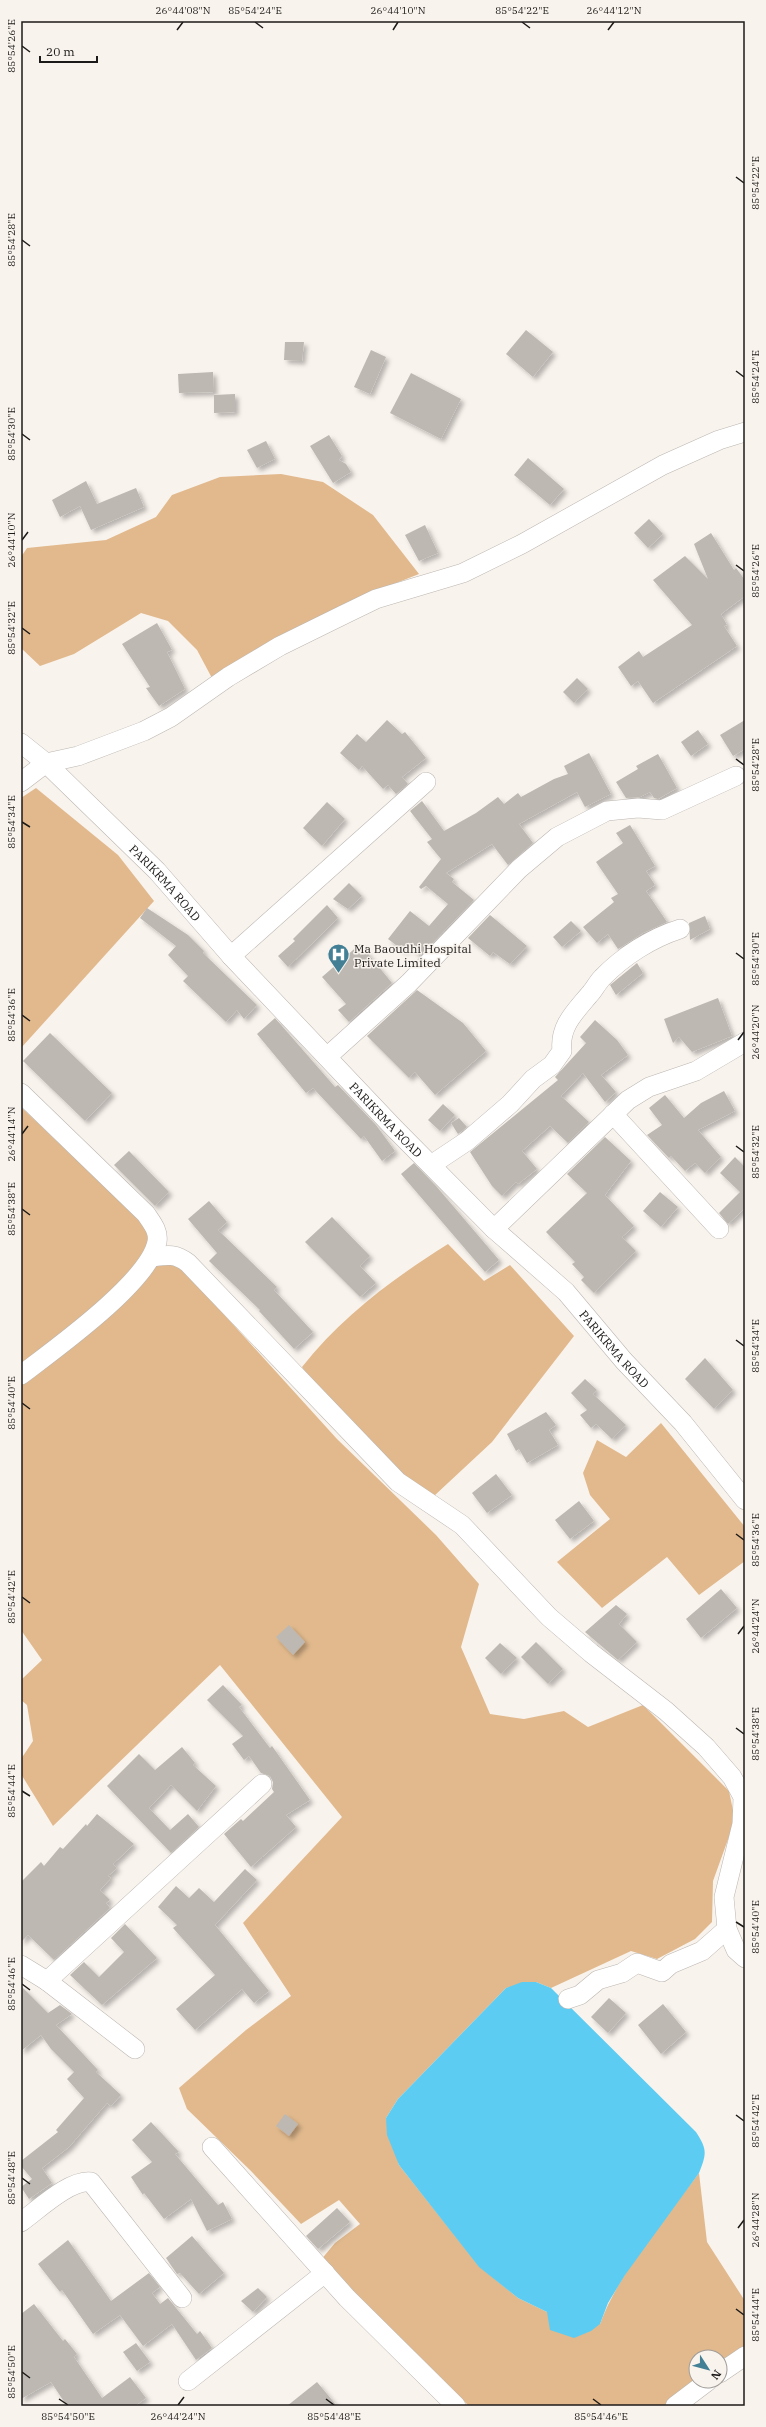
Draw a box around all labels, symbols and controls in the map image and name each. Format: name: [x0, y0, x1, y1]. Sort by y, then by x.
text: 26°44'08"N: [156, 4, 211, 17]
text: 85°54'24"E: [228, 4, 282, 17]
text: 26°44'10"N: [371, 4, 426, 17]
text: 85°54'22"E: [495, 4, 549, 17]
text: 26°44'12"N: [587, 4, 642, 17]
text: 85°54'26"E: [5, 19, 18, 73]
scale bar: [40, 38, 97, 64]
text: 20 m: [46, 44, 75, 59]
text: 85°54'22"E: [749, 156, 762, 210]
text: 85°54'28"E: [5, 213, 18, 267]
text: 85°54'24"E: [749, 350, 762, 404]
text: 85°54'30"E: [5, 407, 18, 461]
text: 26°44'10"N: [5, 512, 18, 568]
text: 85°54'26"E: [749, 544, 762, 598]
text: 85°54'32"E: [5, 601, 18, 655]
text: 85°54'28"E: [749, 738, 762, 792]
text: 85°54'34"E: [5, 795, 18, 849]
street label: PARIKRMA ROAD: [127, 841, 204, 924]
text: 85°54'30"E: [749, 932, 762, 986]
place label: Ma Baoudhi Hospital Private Limited: [354, 941, 472, 970]
hospital icon: Ma Baoudhi Hospital Private Limited: [325, 942, 351, 975]
text: 85°54'36"E: [5, 988, 18, 1042]
text: 26°44'20"N: [749, 1004, 762, 1060]
street label: PARIKRMA ROAD: [347, 1079, 426, 1160]
text: 26°44'14"N: [5, 1106, 18, 1162]
text: 85°54'32"E: [749, 1125, 762, 1179]
text: 85°54'38"E: [5, 1182, 18, 1236]
street label: PARIKRMA ROAD: [577, 1307, 653, 1391]
text: 85°54'34"E: [749, 1319, 762, 1373]
text: 85°54'40"E: [5, 1376, 18, 1430]
text: 85°54'36"E: [749, 1513, 762, 1567]
text: 85°54'42"E: [5, 1570, 18, 1624]
text: 26°44'24"N: [749, 1598, 762, 1654]
text: 85°54'38"E: [749, 1707, 762, 1761]
text: 85°54'44"E: [5, 1764, 18, 1818]
text: 85°54'40"E: [749, 1900, 762, 1954]
text: 85°54'46"E: [5, 1957, 18, 2011]
text: 85°54'42"E: [749, 2094, 762, 2148]
text: 85°54'48"E: [5, 2151, 18, 2205]
text: 26°44'28"N: [749, 2192, 762, 2248]
text: 85°54'44"E: [749, 2288, 762, 2342]
text: 85°54'50"E: [5, 2345, 18, 2399]
north arrow: [688, 2349, 728, 2389]
text: N: [708, 2367, 724, 2383]
text: 85°54'50"E: [41, 2410, 95, 2423]
text: 26°44'24"N: [151, 2410, 206, 2423]
text: 85°54'48"E: [307, 2410, 361, 2423]
text: 85°54'46"E: [574, 2410, 628, 2423]

